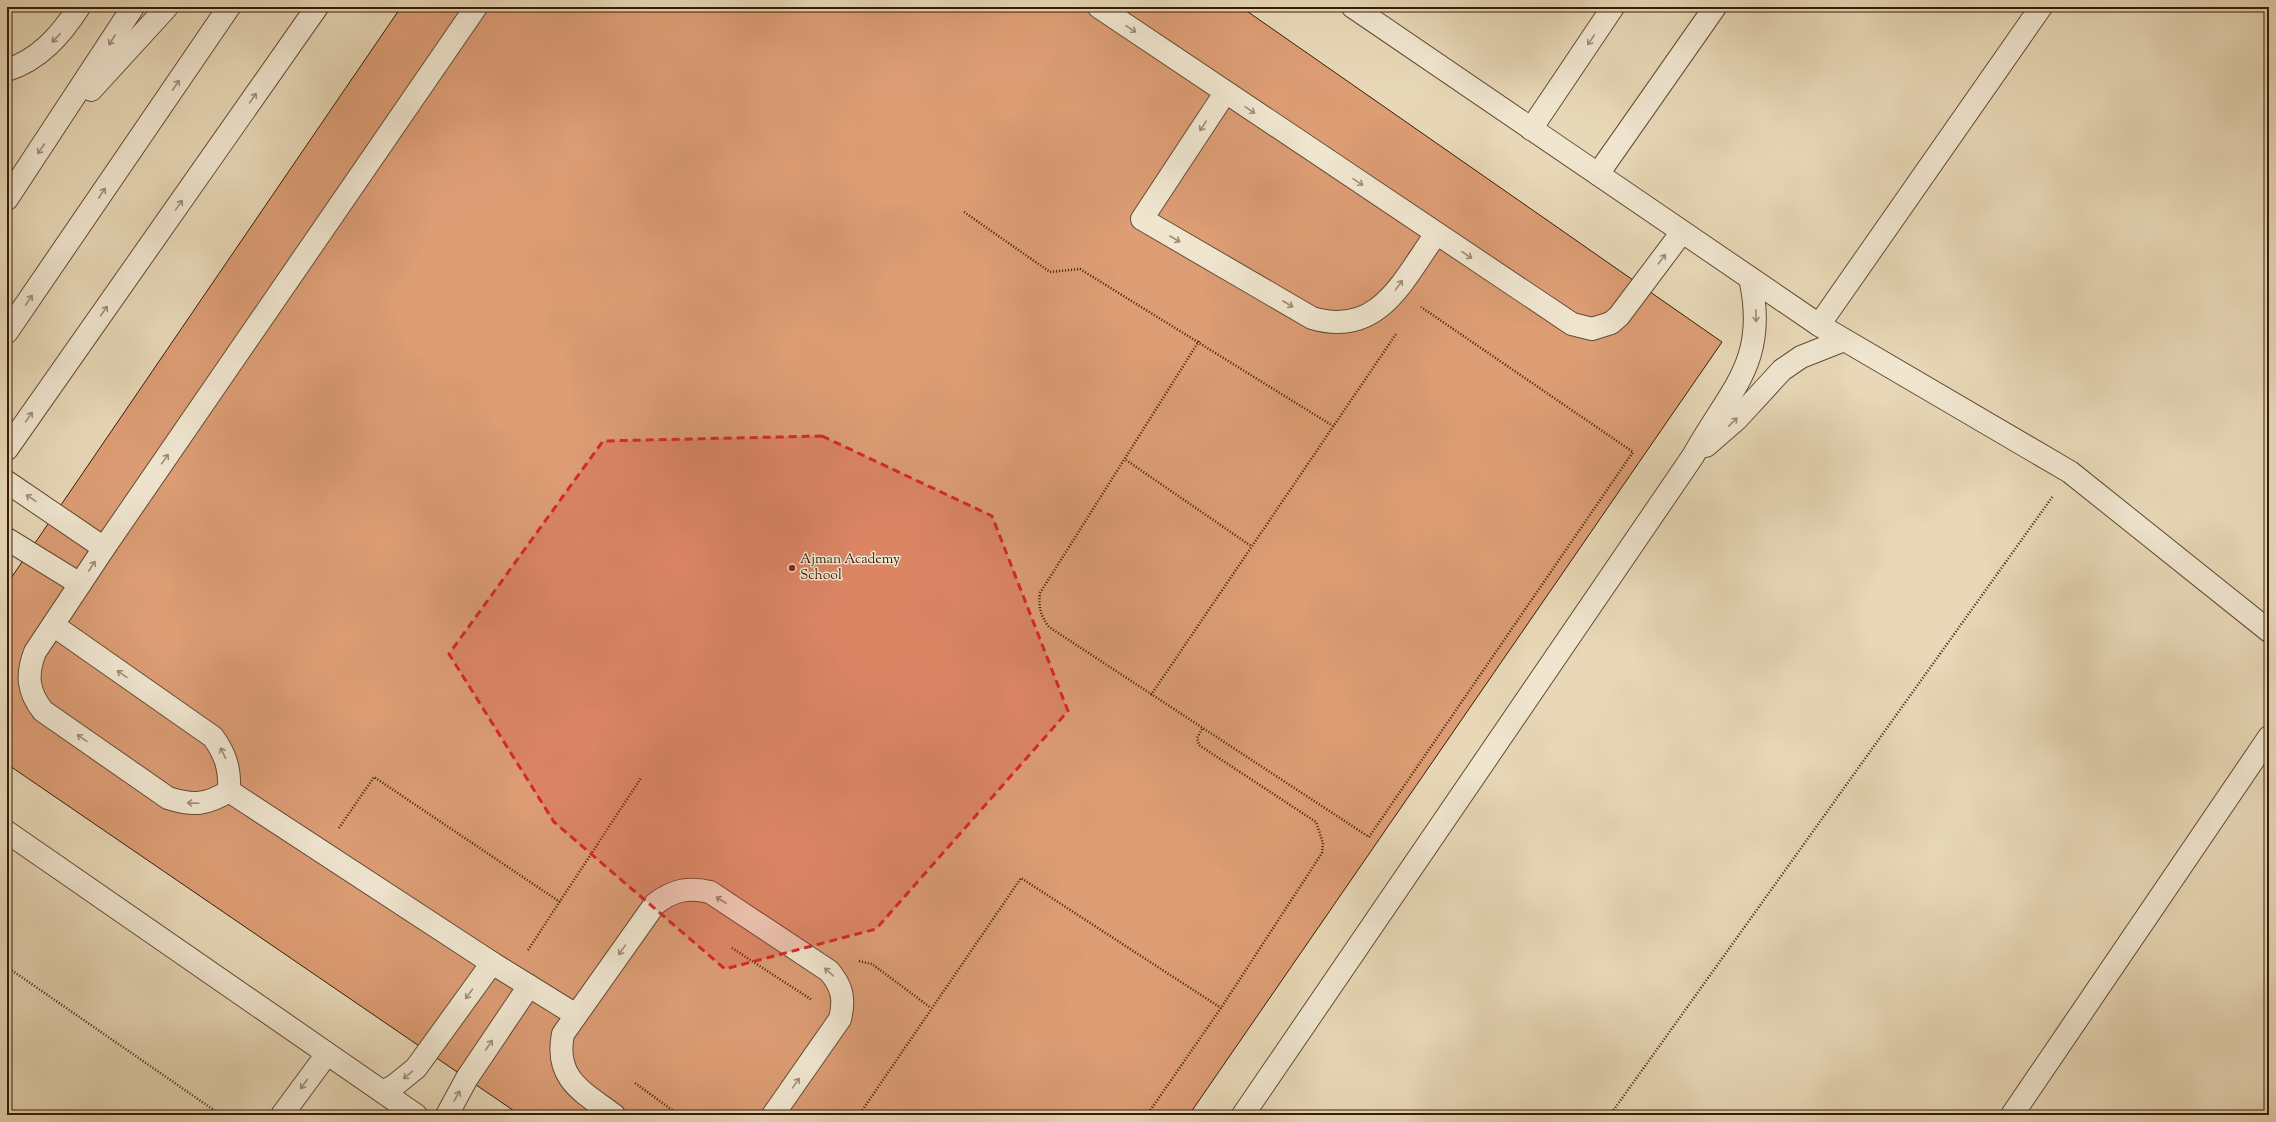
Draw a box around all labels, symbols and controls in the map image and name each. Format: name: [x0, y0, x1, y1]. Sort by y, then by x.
one-way arrow: [1125, 25, 1136, 33]
one-way arrow: [51, 33, 61, 43]
one-way arrow: [108, 34, 116, 45]
one-way arrow: [1587, 34, 1595, 45]
one-way arrow: [172, 80, 180, 91]
one-way arrow: [249, 93, 257, 104]
one-way arrow: [1245, 106, 1256, 114]
one-way arrow: [1199, 120, 1207, 131]
one-way arrow: [37, 143, 45, 154]
one-way arrow: [1353, 178, 1364, 187]
one-way arrow: [98, 187, 106, 198]
one-way arrow: [175, 199, 183, 210]
one-way arrow: [1169, 235, 1181, 243]
one-way arrow: [1461, 250, 1472, 259]
one-way arrow: [1658, 253, 1666, 264]
one-way arrow: [1395, 280, 1403, 291]
one-way arrow: [25, 295, 33, 306]
one-way arrow: [1282, 301, 1294, 309]
one-way arrow: [100, 306, 108, 317]
one-way arrow: [1752, 309, 1759, 322]
one-way arrow: [25, 412, 33, 423]
one-way arrow: [1728, 417, 1738, 427]
one-way arrow: [161, 454, 169, 465]
one-way arrow: [25, 494, 36, 502]
place label: Ajman Academy School: [800, 550, 900, 586]
one-way arrow: [87, 561, 96, 572]
marker: Ajman Academy School: [787, 563, 797, 573]
one-way arrow: [117, 670, 128, 678]
one-way arrow: [77, 734, 88, 742]
one-way arrow: [219, 747, 226, 759]
one-way arrow: [187, 799, 200, 807]
one-way arrow: [715, 895, 727, 903]
one-way arrow: [618, 945, 626, 956]
one-way arrow: [824, 968, 834, 977]
one-way arrow: [464, 989, 473, 1000]
one-way arrow: [485, 1040, 493, 1051]
one-way arrow: [403, 1070, 414, 1079]
one-way arrow: [792, 1078, 800, 1089]
one-way arrow: [300, 1079, 308, 1090]
one-way arrow: [453, 1090, 461, 1102]

